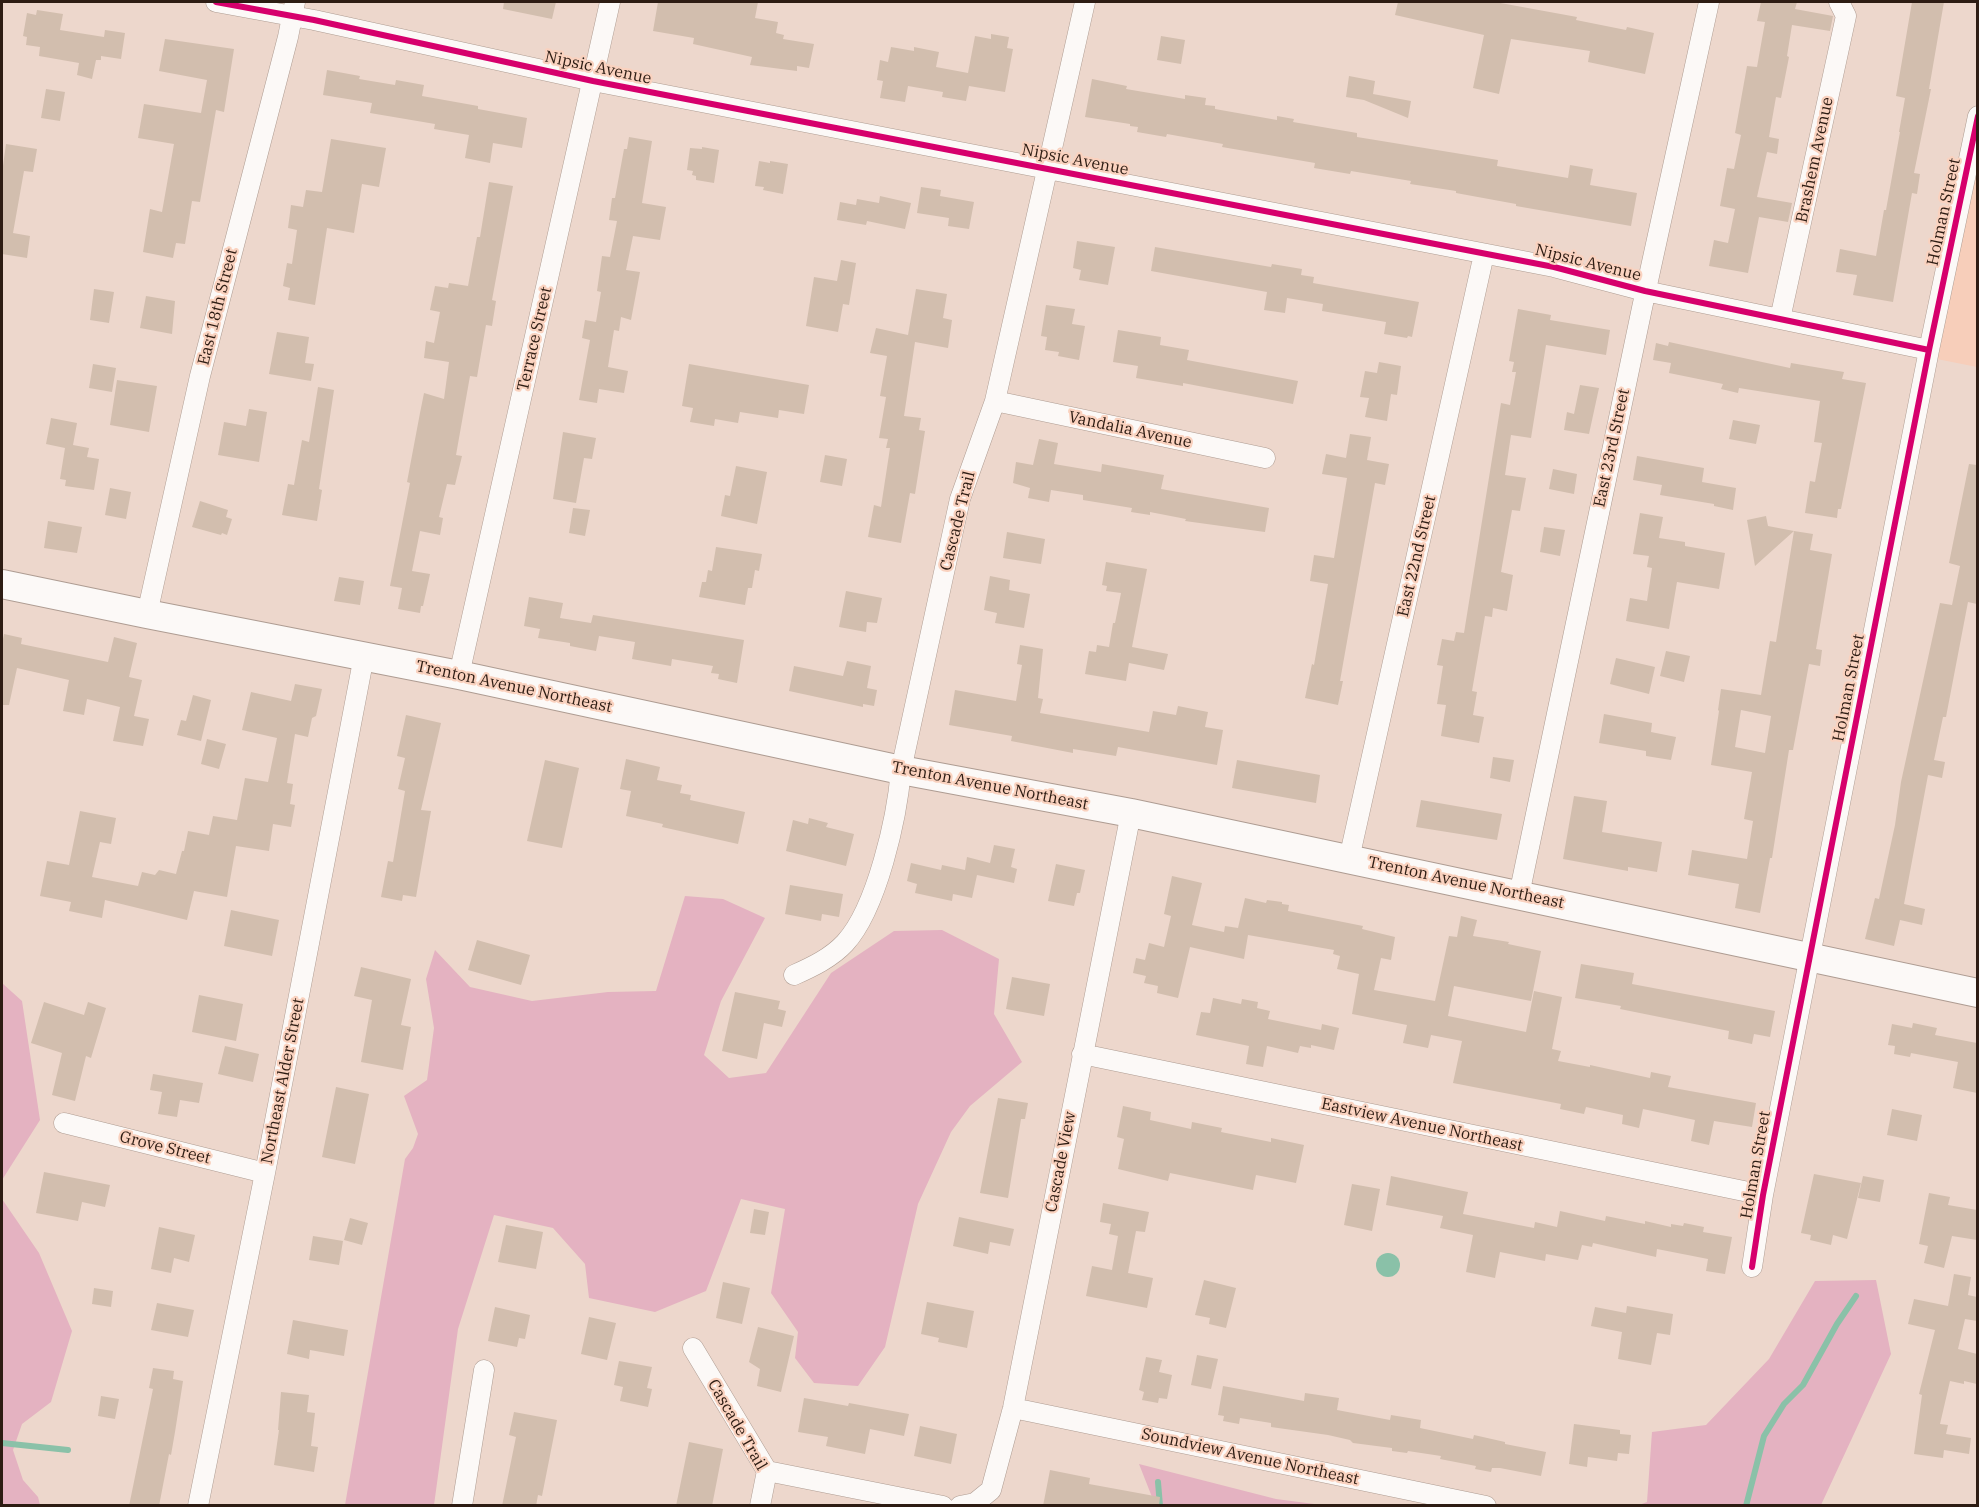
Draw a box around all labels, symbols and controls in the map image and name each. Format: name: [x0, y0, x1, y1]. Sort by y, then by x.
street label: Nipsic Avenue: [543, 47, 653, 89]
street label: Brashem Avenue: [1792, 95, 1838, 225]
street label: Nipsic Avenue: [1020, 140, 1130, 180]
street label: Holman Street: [1923, 157, 1965, 267]
street label: Nipsic Avenue: [1533, 241, 1643, 285]
street label: East 18th Street: [194, 247, 242, 367]
street label: Terrace Street: [514, 285, 556, 393]
street label: East 23rd Street: [1590, 387, 1634, 509]
street label: Vandalia Avenue: [1067, 408, 1193, 452]
street label: Cascade Trail: [936, 469, 980, 573]
street label: East 22nd Street: [1394, 493, 1440, 619]
street label: Holman Street: [1829, 633, 1869, 743]
street label: Trenton Avenue Northeast: [414, 657, 614, 717]
street label: Trenton Avenue Northeast: [890, 758, 1090, 814]
street label: Trenton Avenue Northeast: [1366, 853, 1566, 913]
street label: Northeast Alder Street: [258, 996, 308, 1166]
street label: Eastview Avenue Northeast: [1319, 1094, 1525, 1156]
street label: Cascade View: [1042, 1110, 1080, 1214]
street label: Holman Street: [1737, 1110, 1775, 1220]
street label: Grove Street: [118, 1127, 212, 1169]
street label: Cascade Trail: [703, 1376, 771, 1474]
street label: Soundview Avenue Northeast: [1140, 1425, 1360, 1489]

